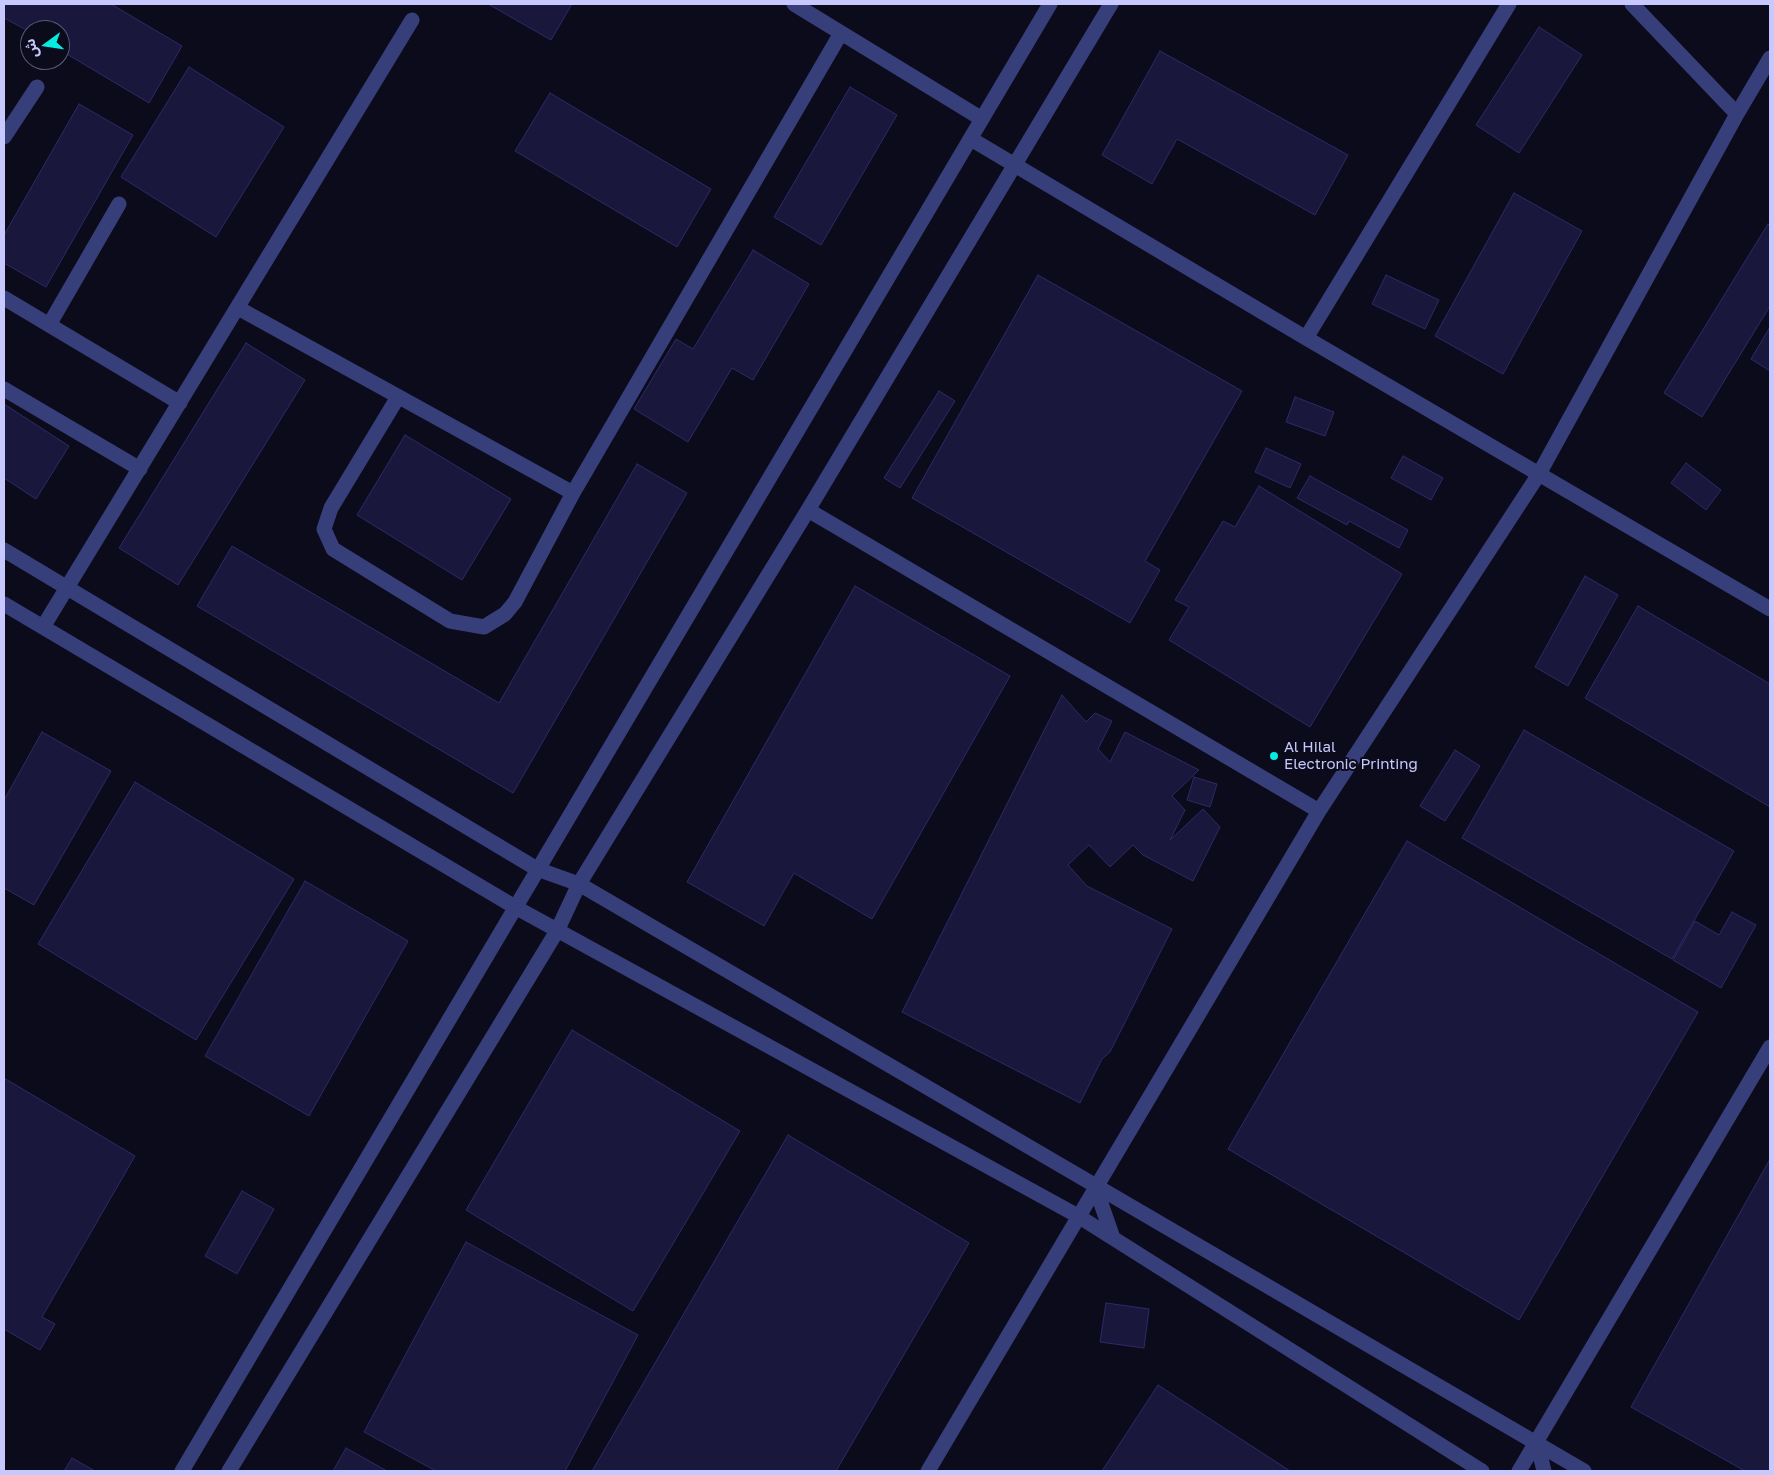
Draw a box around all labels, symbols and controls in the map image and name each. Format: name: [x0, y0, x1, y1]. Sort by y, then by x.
north arrow: [20, 20, 70, 70]
text: ش: [20, 37, 41, 60]
place label: Al Hilal Electronic Printing: [1284, 738, 1418, 773]
marker: Al Hilal Electronic Printing: [1268, 750, 1280, 762]

